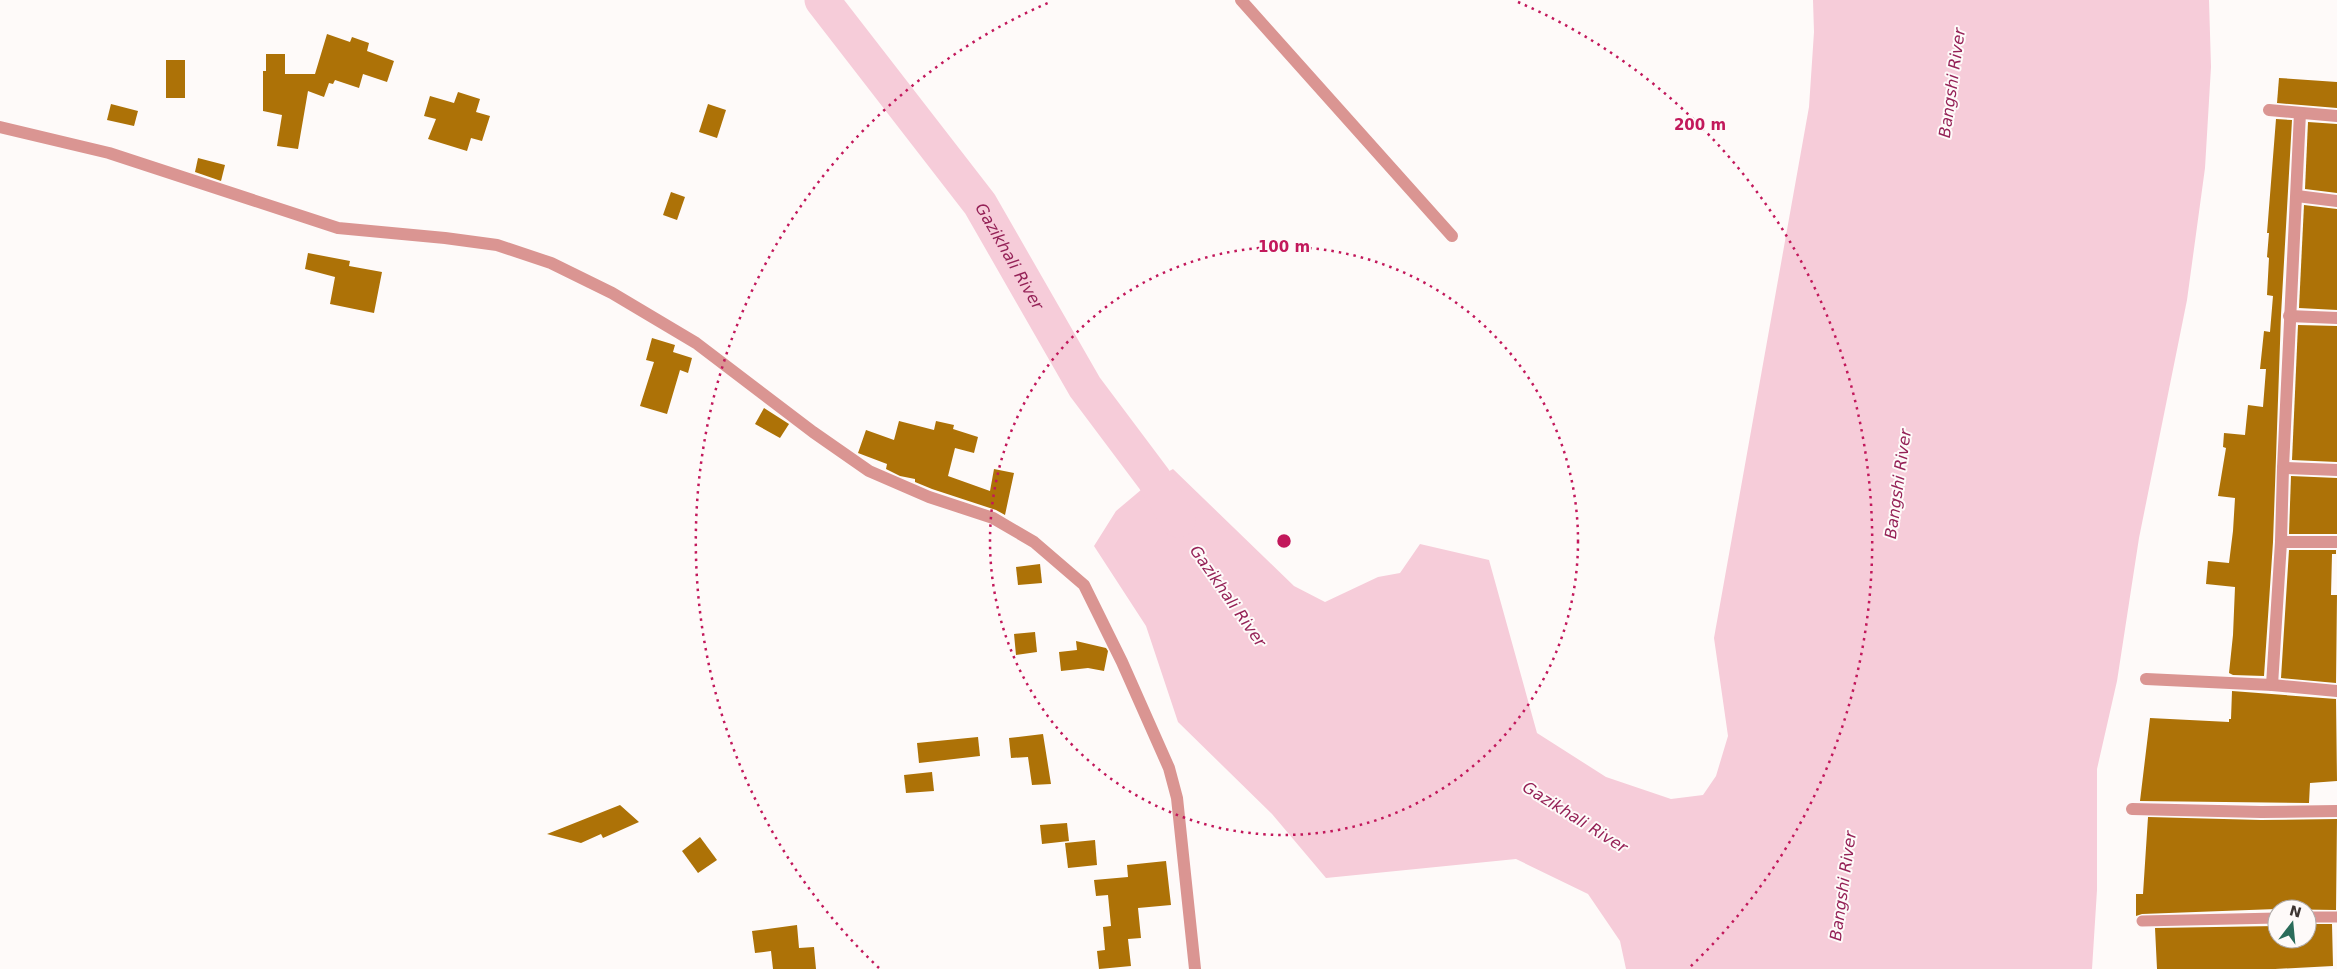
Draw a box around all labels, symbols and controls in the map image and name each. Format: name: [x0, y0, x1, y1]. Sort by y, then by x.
water label: Bangshi River: [1935, 26, 1969, 139]
text: 200 m: [1674, 116, 1726, 134]
water label: Gazikhali River: [972, 199, 1049, 314]
text: 100 m: [1258, 238, 1310, 256]
water label: Bangshi River: [1881, 427, 1915, 540]
centre of rings: [1275, 532, 1293, 550]
water label: Gazikhali River: [1186, 542, 1271, 652]
water label: Gazikhali River: [1519, 777, 1632, 858]
water label: Bangshi River: [1826, 829, 1860, 942]
north arrow: [2267, 899, 2317, 949]
text: N: [2288, 902, 2303, 921]

